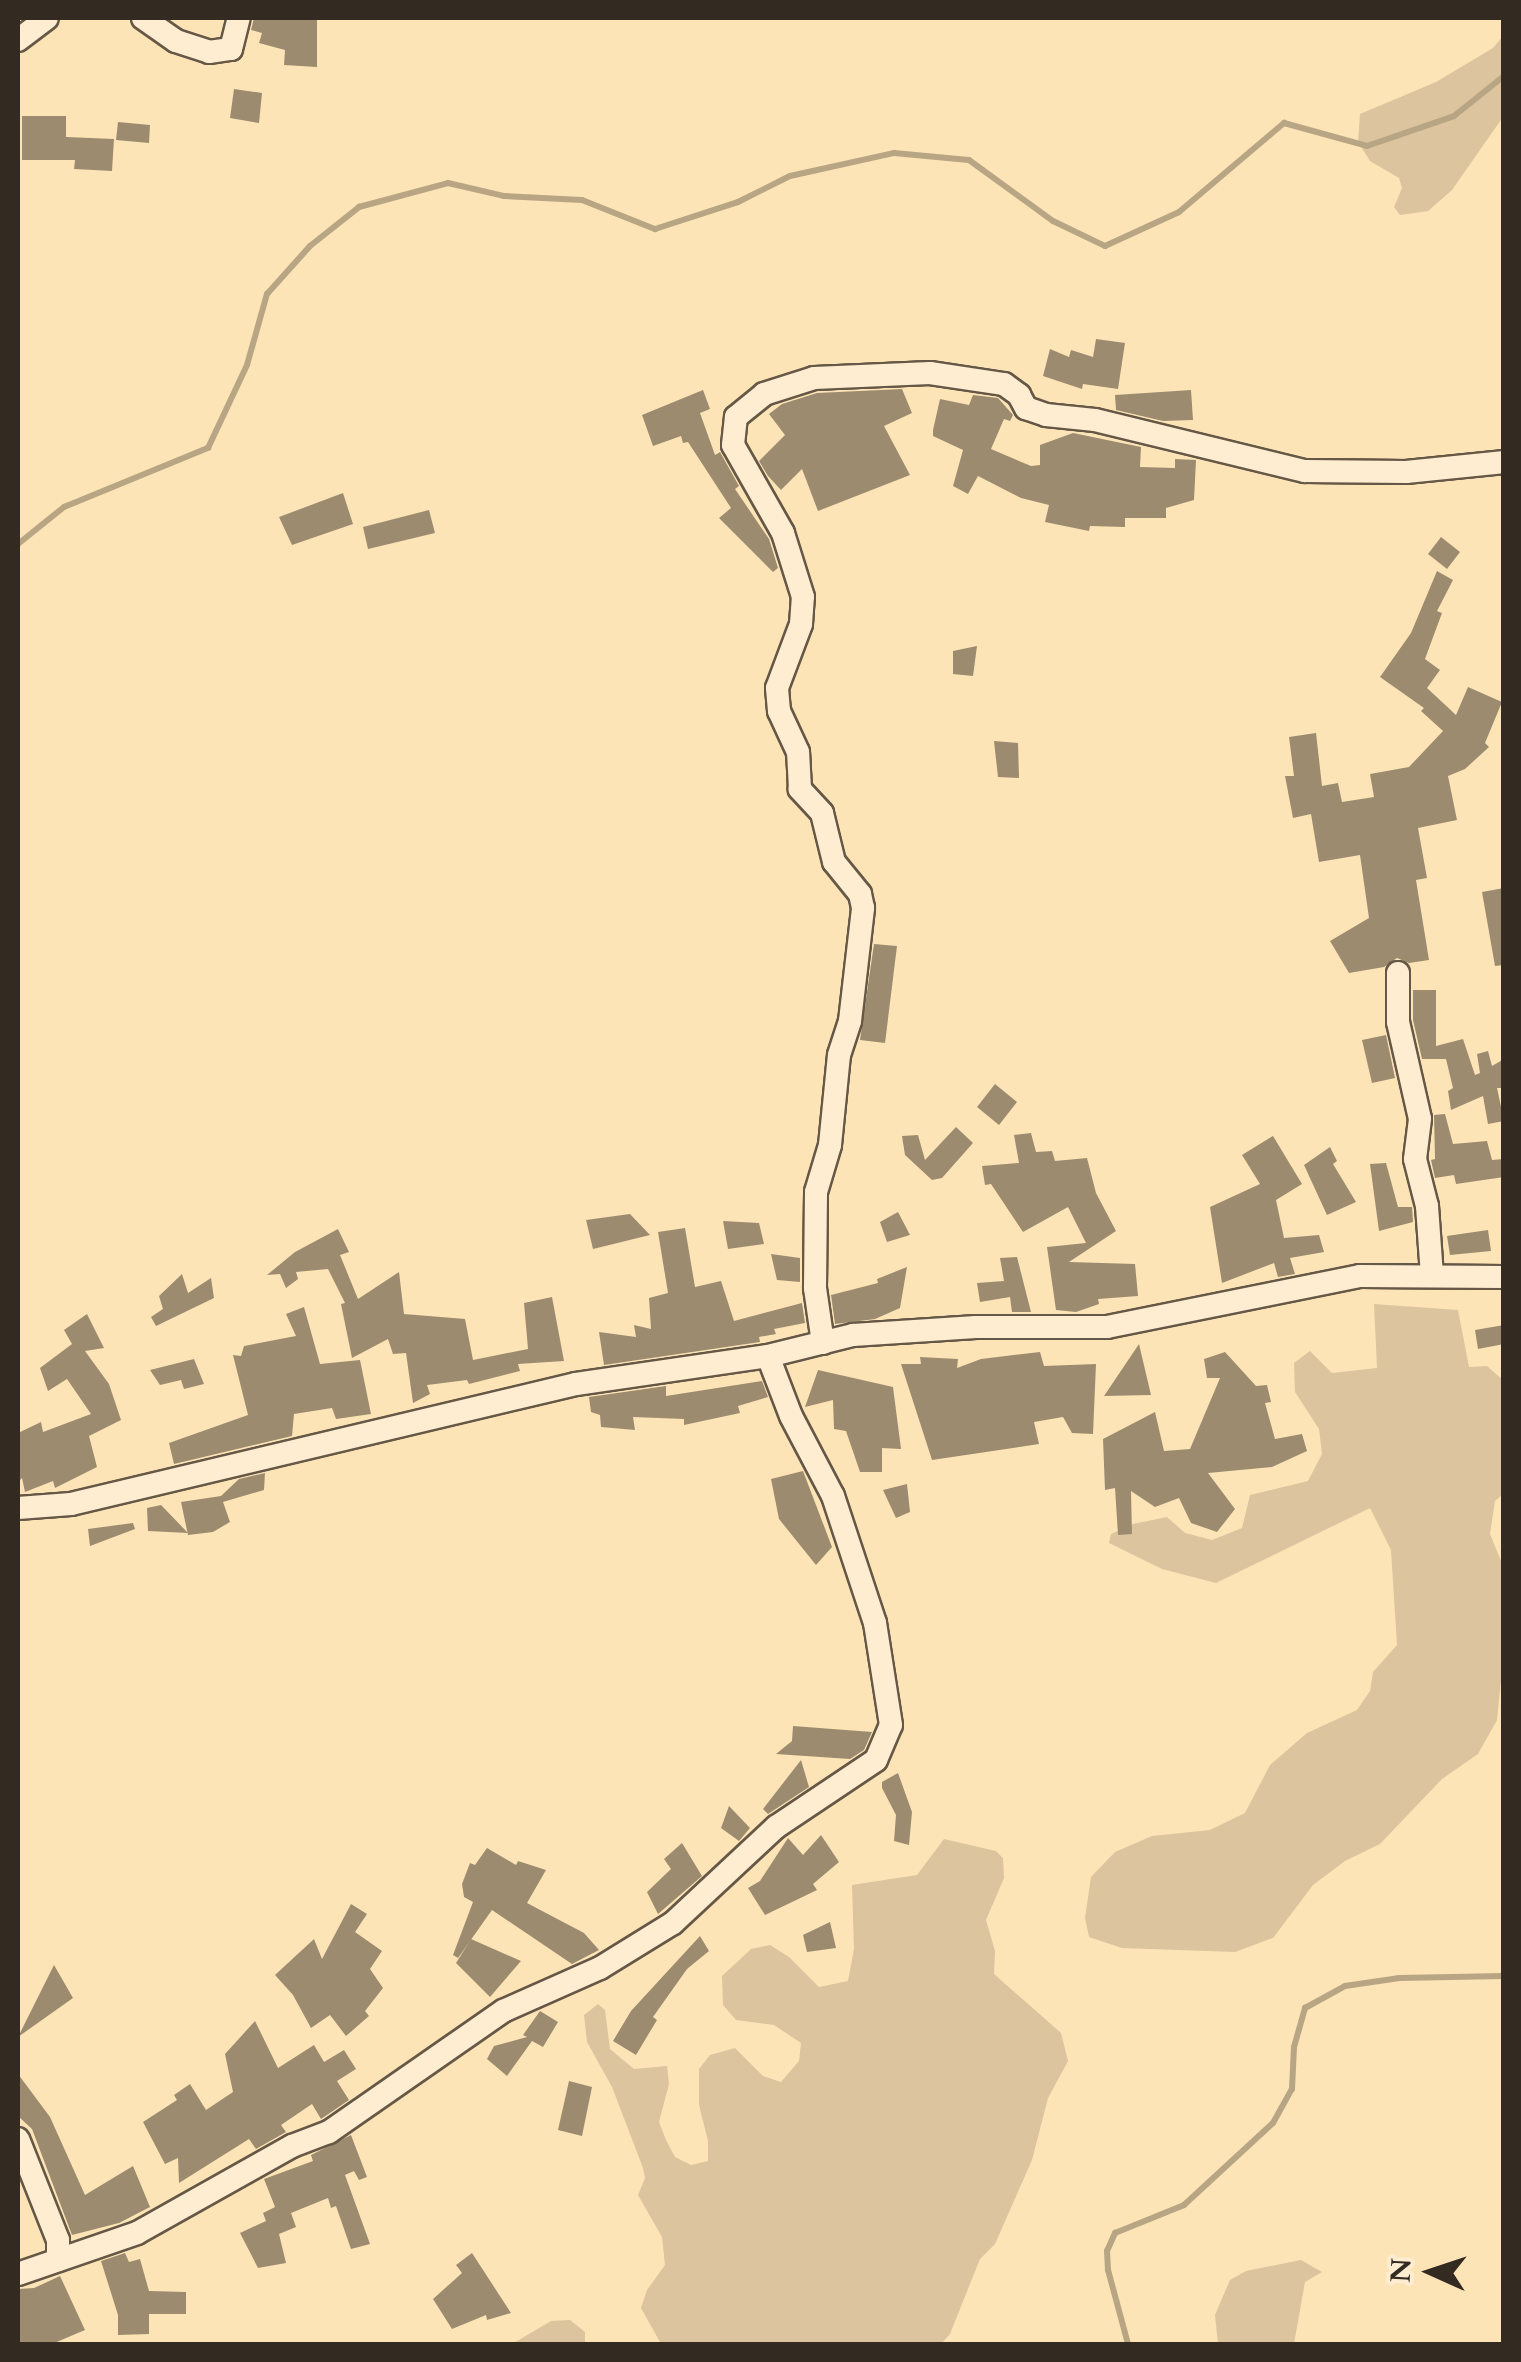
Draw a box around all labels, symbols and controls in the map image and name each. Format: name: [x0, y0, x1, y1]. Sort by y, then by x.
north arrow: [1381, 2222, 1481, 2322]
text: N: [1381, 2257, 1421, 2284]

